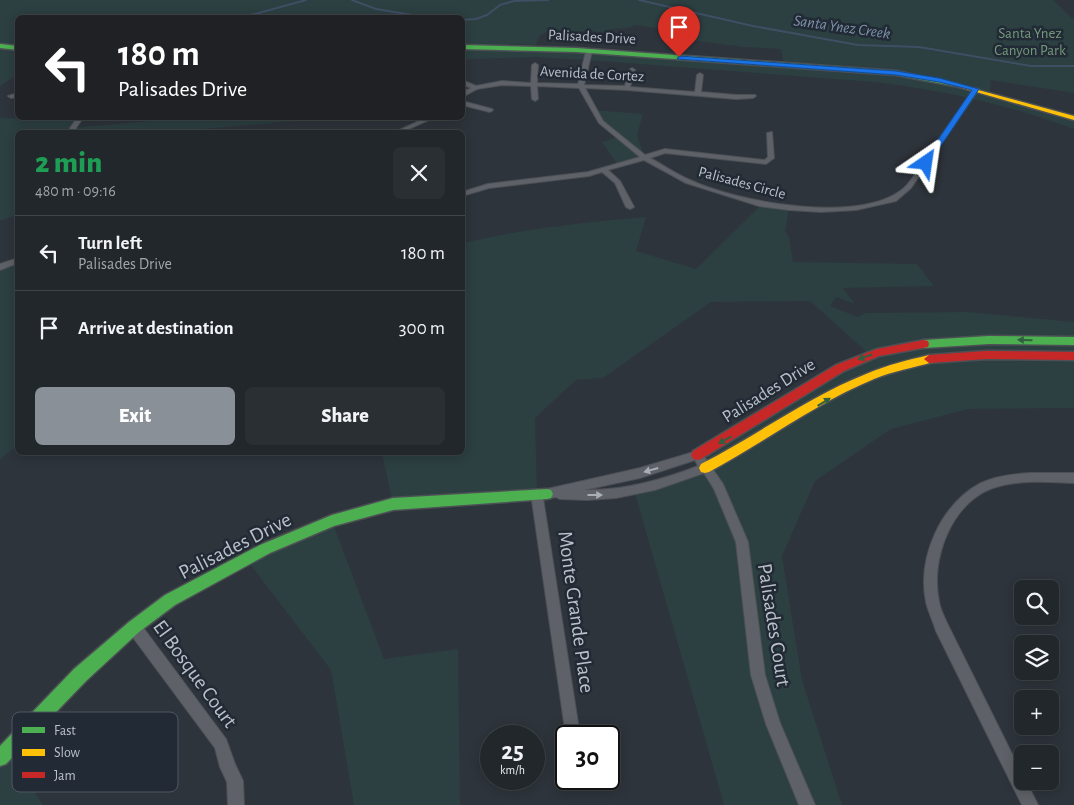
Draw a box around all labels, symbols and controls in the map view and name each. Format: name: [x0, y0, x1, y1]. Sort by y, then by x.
pin: [658, 6, 700, 57]
water label: Santa Ynez Creek: [793, 12, 891, 42]
icon: arrive: [665, 13, 693, 41]
park label: Santa Ynez Canyon Park: [994, 26, 1066, 58]
street label: Palisades Drive: [548, 27, 636, 47]
icon: left: [35, 35, 100, 100]
text: 180 m: [118, 37, 200, 72]
street label: Avenida de Cortez: [539, 64, 645, 84]
text: Palisades Drive: [118, 78, 247, 100]
position arrow: [899, 136, 951, 188]
button: close: [393, 147, 445, 199]
text: 2 min: [35, 148, 102, 178]
street label: Palisades Circle: [697, 164, 787, 202]
text: 480 m · 09:16: [35, 183, 116, 199]
text: Turn left: [78, 234, 142, 253]
icon: left: [35, 239, 63, 267]
text: 180 m: [401, 244, 445, 263]
text: Palisades Drive: [78, 256, 172, 272]
icon: arrive: [35, 314, 63, 342]
text: Arrive at destination: [78, 319, 234, 338]
text: 300 m: [399, 319, 445, 338]
one-way arrow: [1017, 336, 1033, 344]
one-way arrow: [857, 354, 872, 362]
street label: Palisades Drive: [719, 355, 819, 427]
button: Exit: [35, 387, 235, 445]
button: Share: [245, 387, 445, 445]
one-way arrow: [818, 397, 831, 407]
one-way arrow: [718, 435, 732, 444]
one-way arrow: [643, 466, 658, 474]
one-way arrow: [588, 491, 604, 499]
street label: Palisades Drive: [175, 509, 295, 583]
street label: Monte Grande Place: [554, 530, 598, 694]
street label: Palisades Court: [754, 562, 794, 688]
map controls: [1014, 580, 1059, 790]
button: search: [1014, 580, 1059, 625]
street label: El Bosque Court: [149, 616, 241, 732]
button: layers: [1014, 635, 1059, 680]
button: +: [1014, 690, 1059, 735]
legend: [12, 712, 178, 792]
text: Fast: [54, 724, 76, 738]
speed limit sign: 30: [555, 725, 620, 790]
text: 25: [501, 739, 524, 764]
button: −: [1014, 745, 1059, 790]
text: Slow: [54, 746, 81, 760]
text: km/h: [500, 764, 525, 776]
text: Jam: [54, 769, 76, 783]

